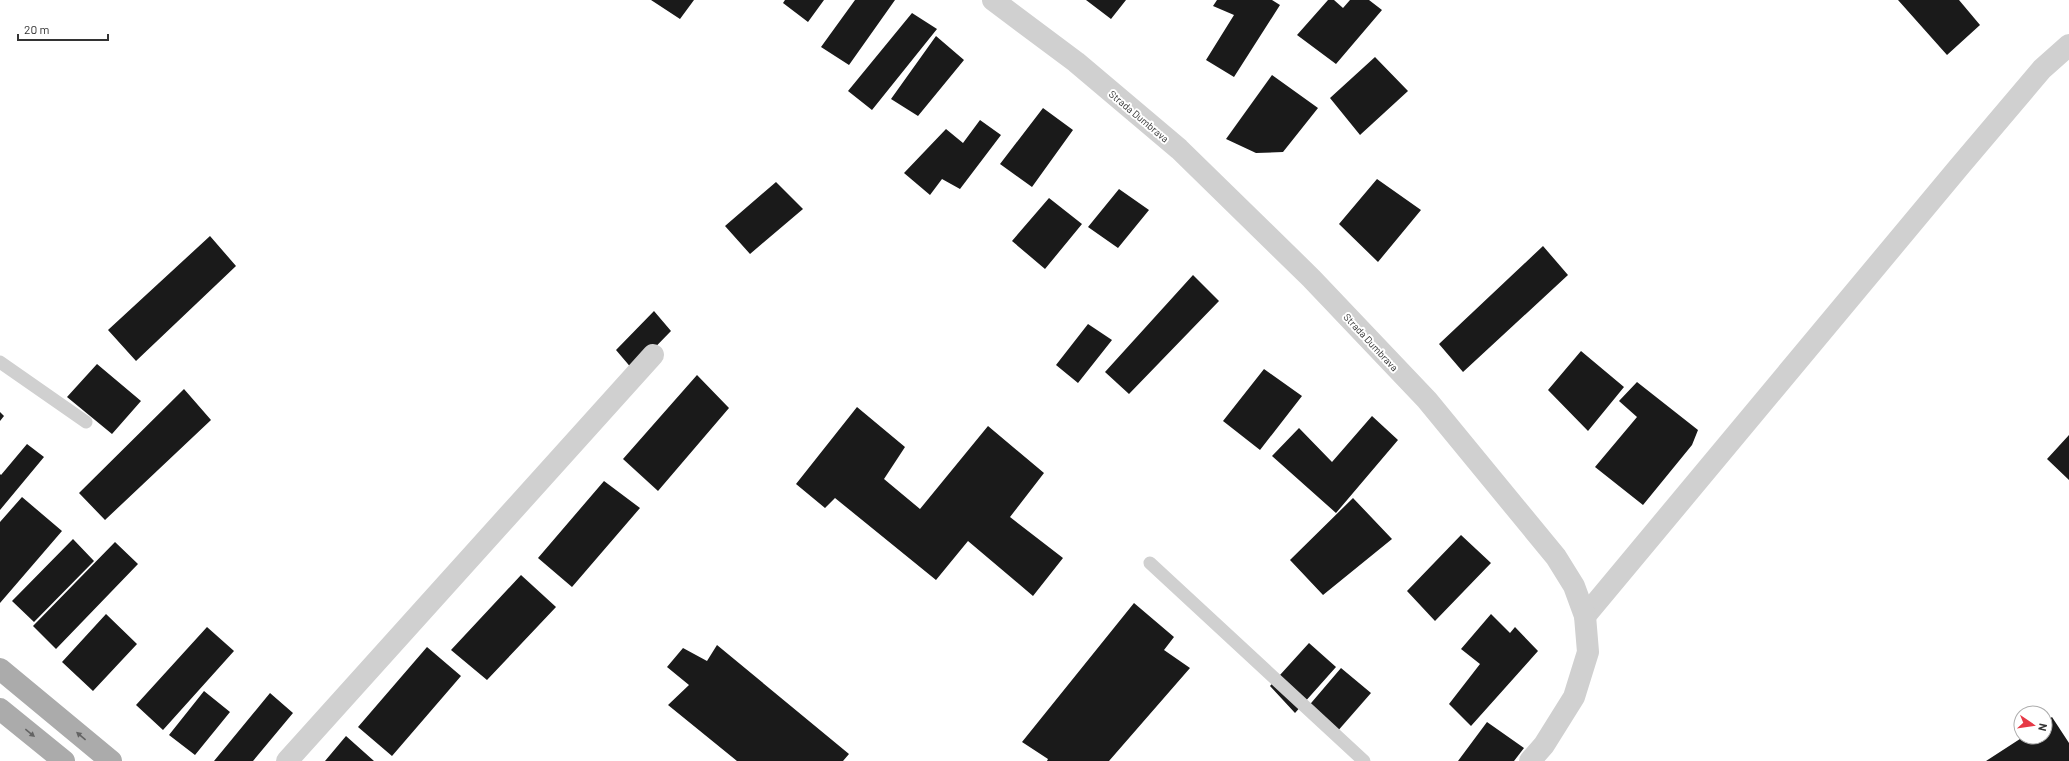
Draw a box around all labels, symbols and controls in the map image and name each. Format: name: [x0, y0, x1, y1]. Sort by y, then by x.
scale bar: [18, 16, 108, 42]
text: 20 m: [24, 22, 50, 36]
street label: Strada Dumbrava: [1107, 88, 1171, 144]
street label: Strada Dumbrava: [1341, 311, 1401, 373]
north arrow: [2013, 705, 2053, 745]
text: N: [2036, 722, 2050, 732]
one-way arrow: [25, 729, 36, 738]
one-way arrow: [76, 732, 86, 741]

